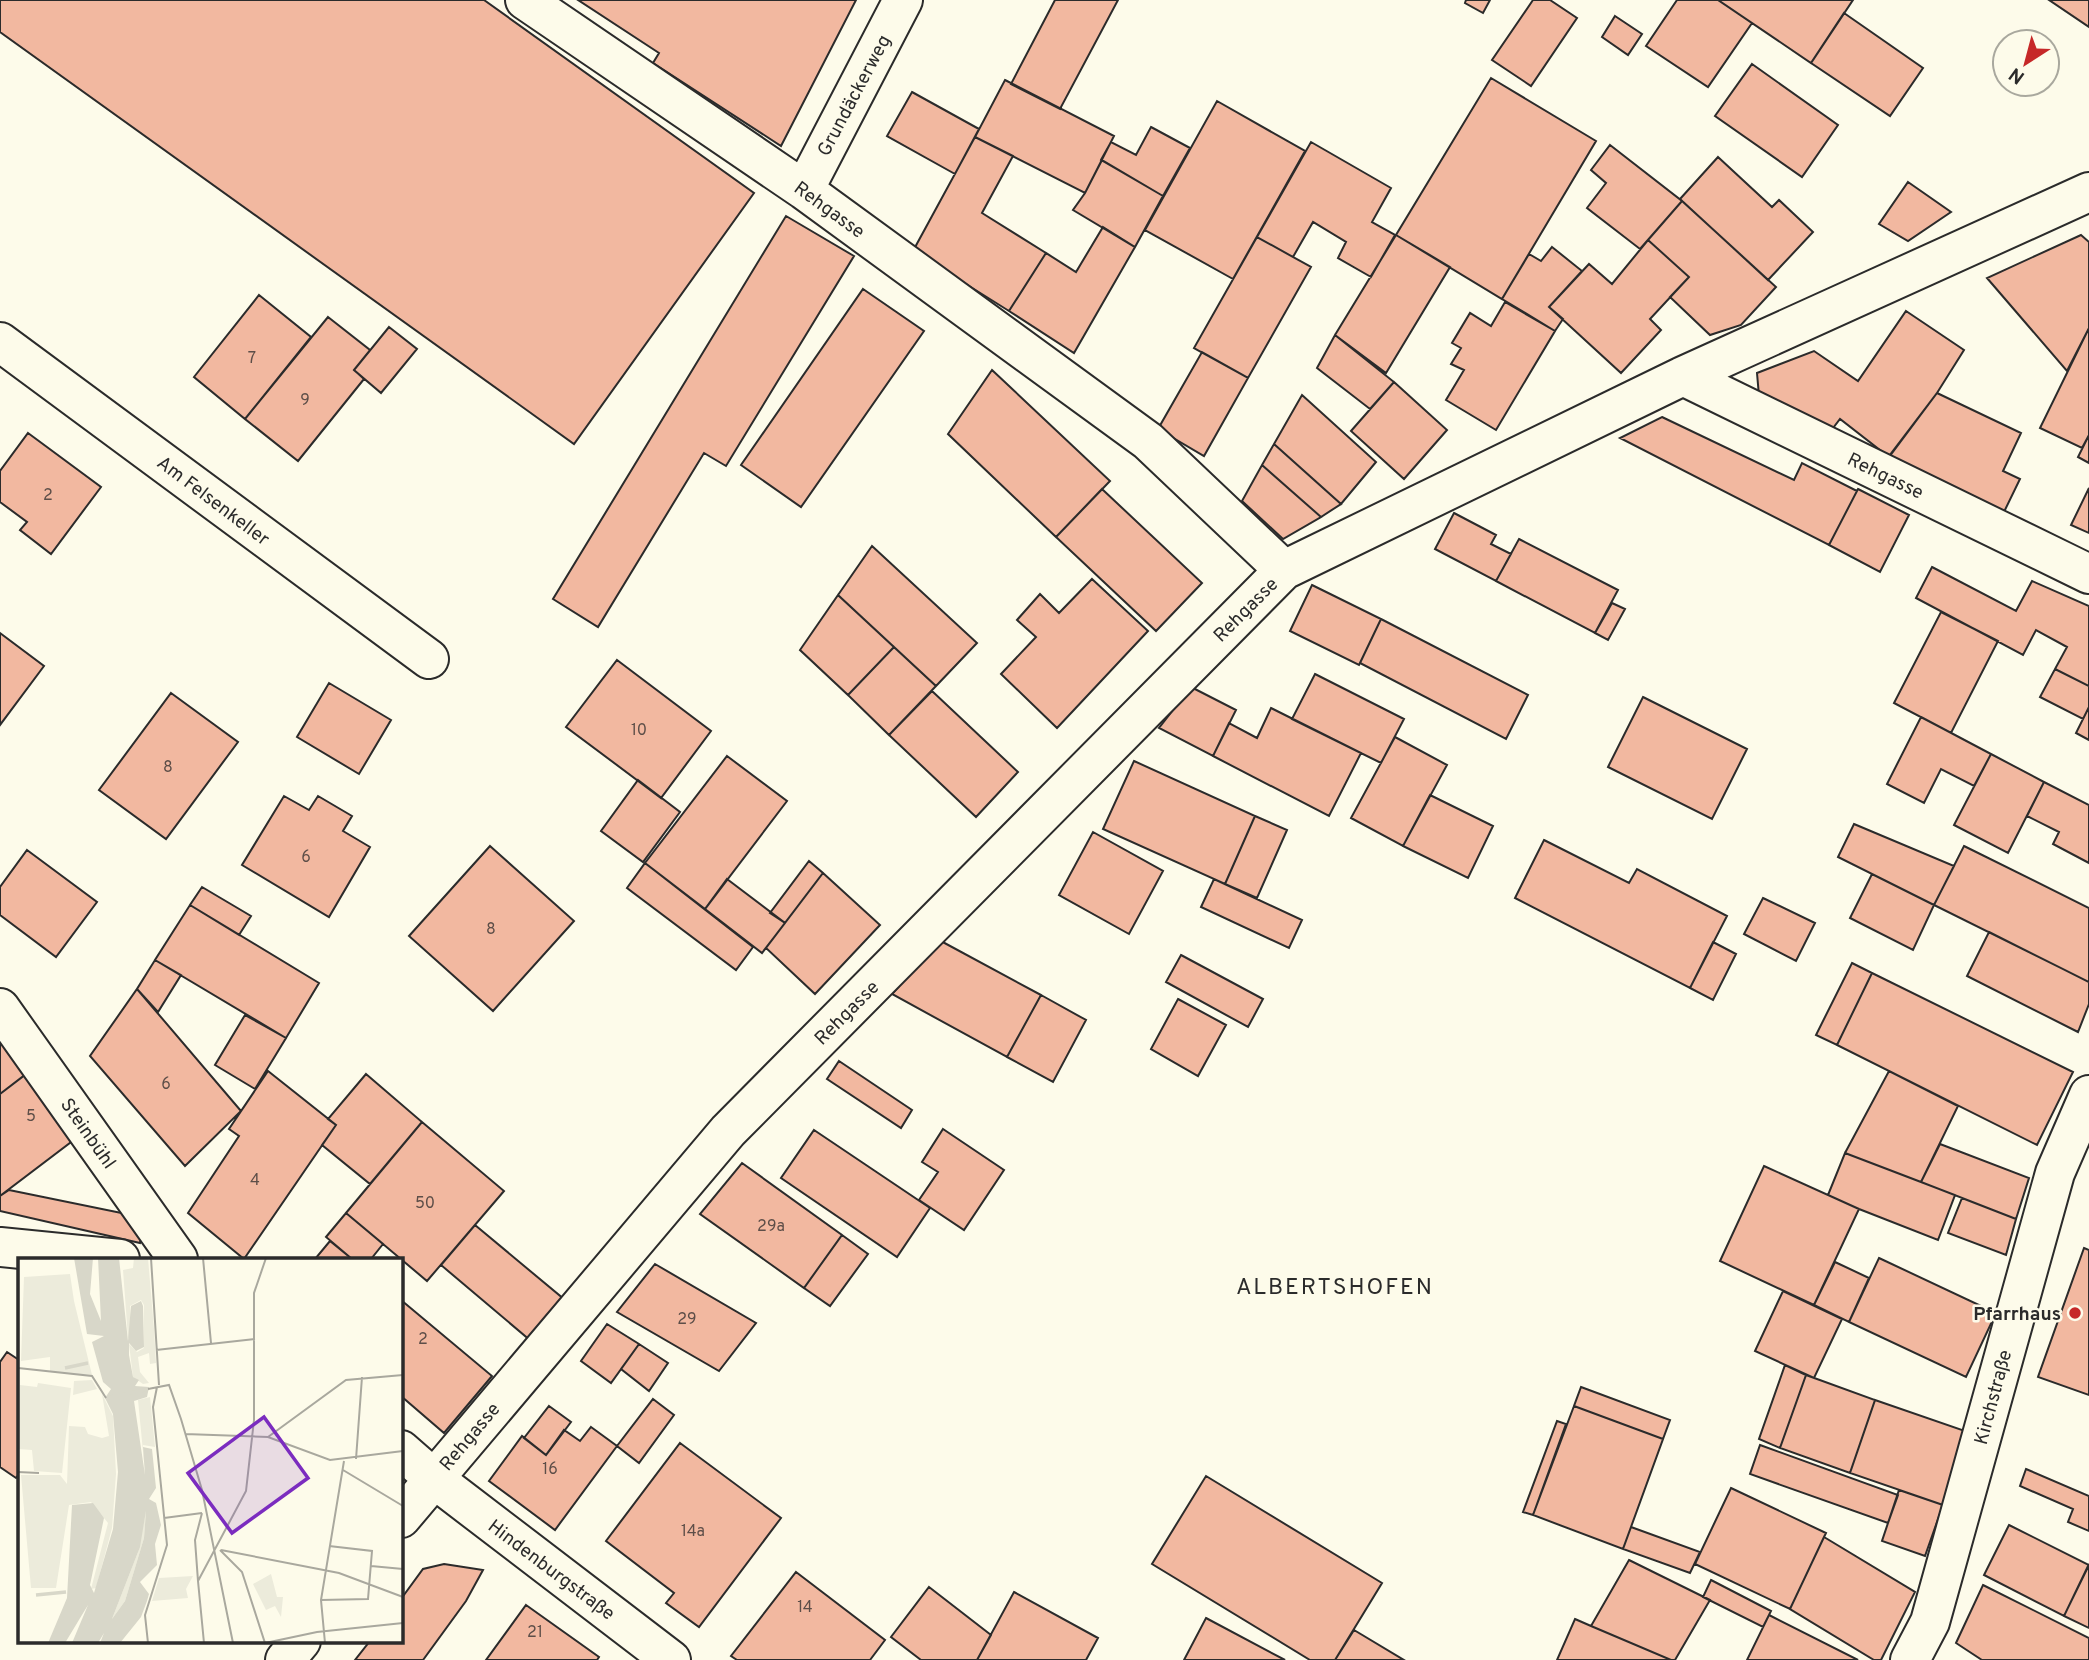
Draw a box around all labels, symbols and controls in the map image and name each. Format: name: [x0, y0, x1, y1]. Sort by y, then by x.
north arrow: [1991, 28, 2061, 98]
street label: Grundäckerweg: [813, 31, 897, 161]
text: N: [2005, 61, 2030, 89]
street label: Rehgasse: [789, 177, 869, 244]
house number: 7: [248, 349, 256, 369]
house number: 9: [300, 391, 310, 411]
street label: Rehgasse: [1843, 448, 1927, 506]
street label: Am Felsenkeller: [152, 451, 274, 552]
house number: 2: [43, 486, 53, 506]
street label: Rehgasse: [1209, 573, 1284, 648]
house number: 10: [631, 721, 647, 741]
house number: 8: [163, 758, 173, 778]
house number: 6: [301, 848, 311, 868]
house number: 8: [486, 920, 496, 940]
street label: Rehgasse: [810, 976, 885, 1051]
house number: 6: [161, 1075, 171, 1095]
street label: Steinbühl: [54, 1094, 120, 1174]
house number: 5: [26, 1107, 36, 1127]
house number: 4: [250, 1171, 260, 1191]
house number: 50: [415, 1194, 435, 1214]
house number: 29a: [757, 1217, 785, 1237]
inset map: [18, 1258, 402, 1642]
district label: ALBERTSHOFEN: [1236, 1274, 1434, 1303]
place label: Pfarrhaus: [1973, 1303, 2061, 1327]
marker: Pfarrhaus: [2067, 1305, 2083, 1321]
house number: 29: [677, 1310, 697, 1330]
house number: 2: [418, 1330, 428, 1350]
street label: Kirchstraße: [1970, 1347, 2018, 1448]
street label: Rehgasse: [435, 1398, 506, 1476]
house number: 16: [542, 1460, 558, 1480]
street label: Hindenburgstraße: [483, 1515, 619, 1626]
house number: 14a: [681, 1522, 705, 1542]
house number: 14: [797, 1598, 813, 1618]
house number: 21: [527, 1623, 543, 1643]

